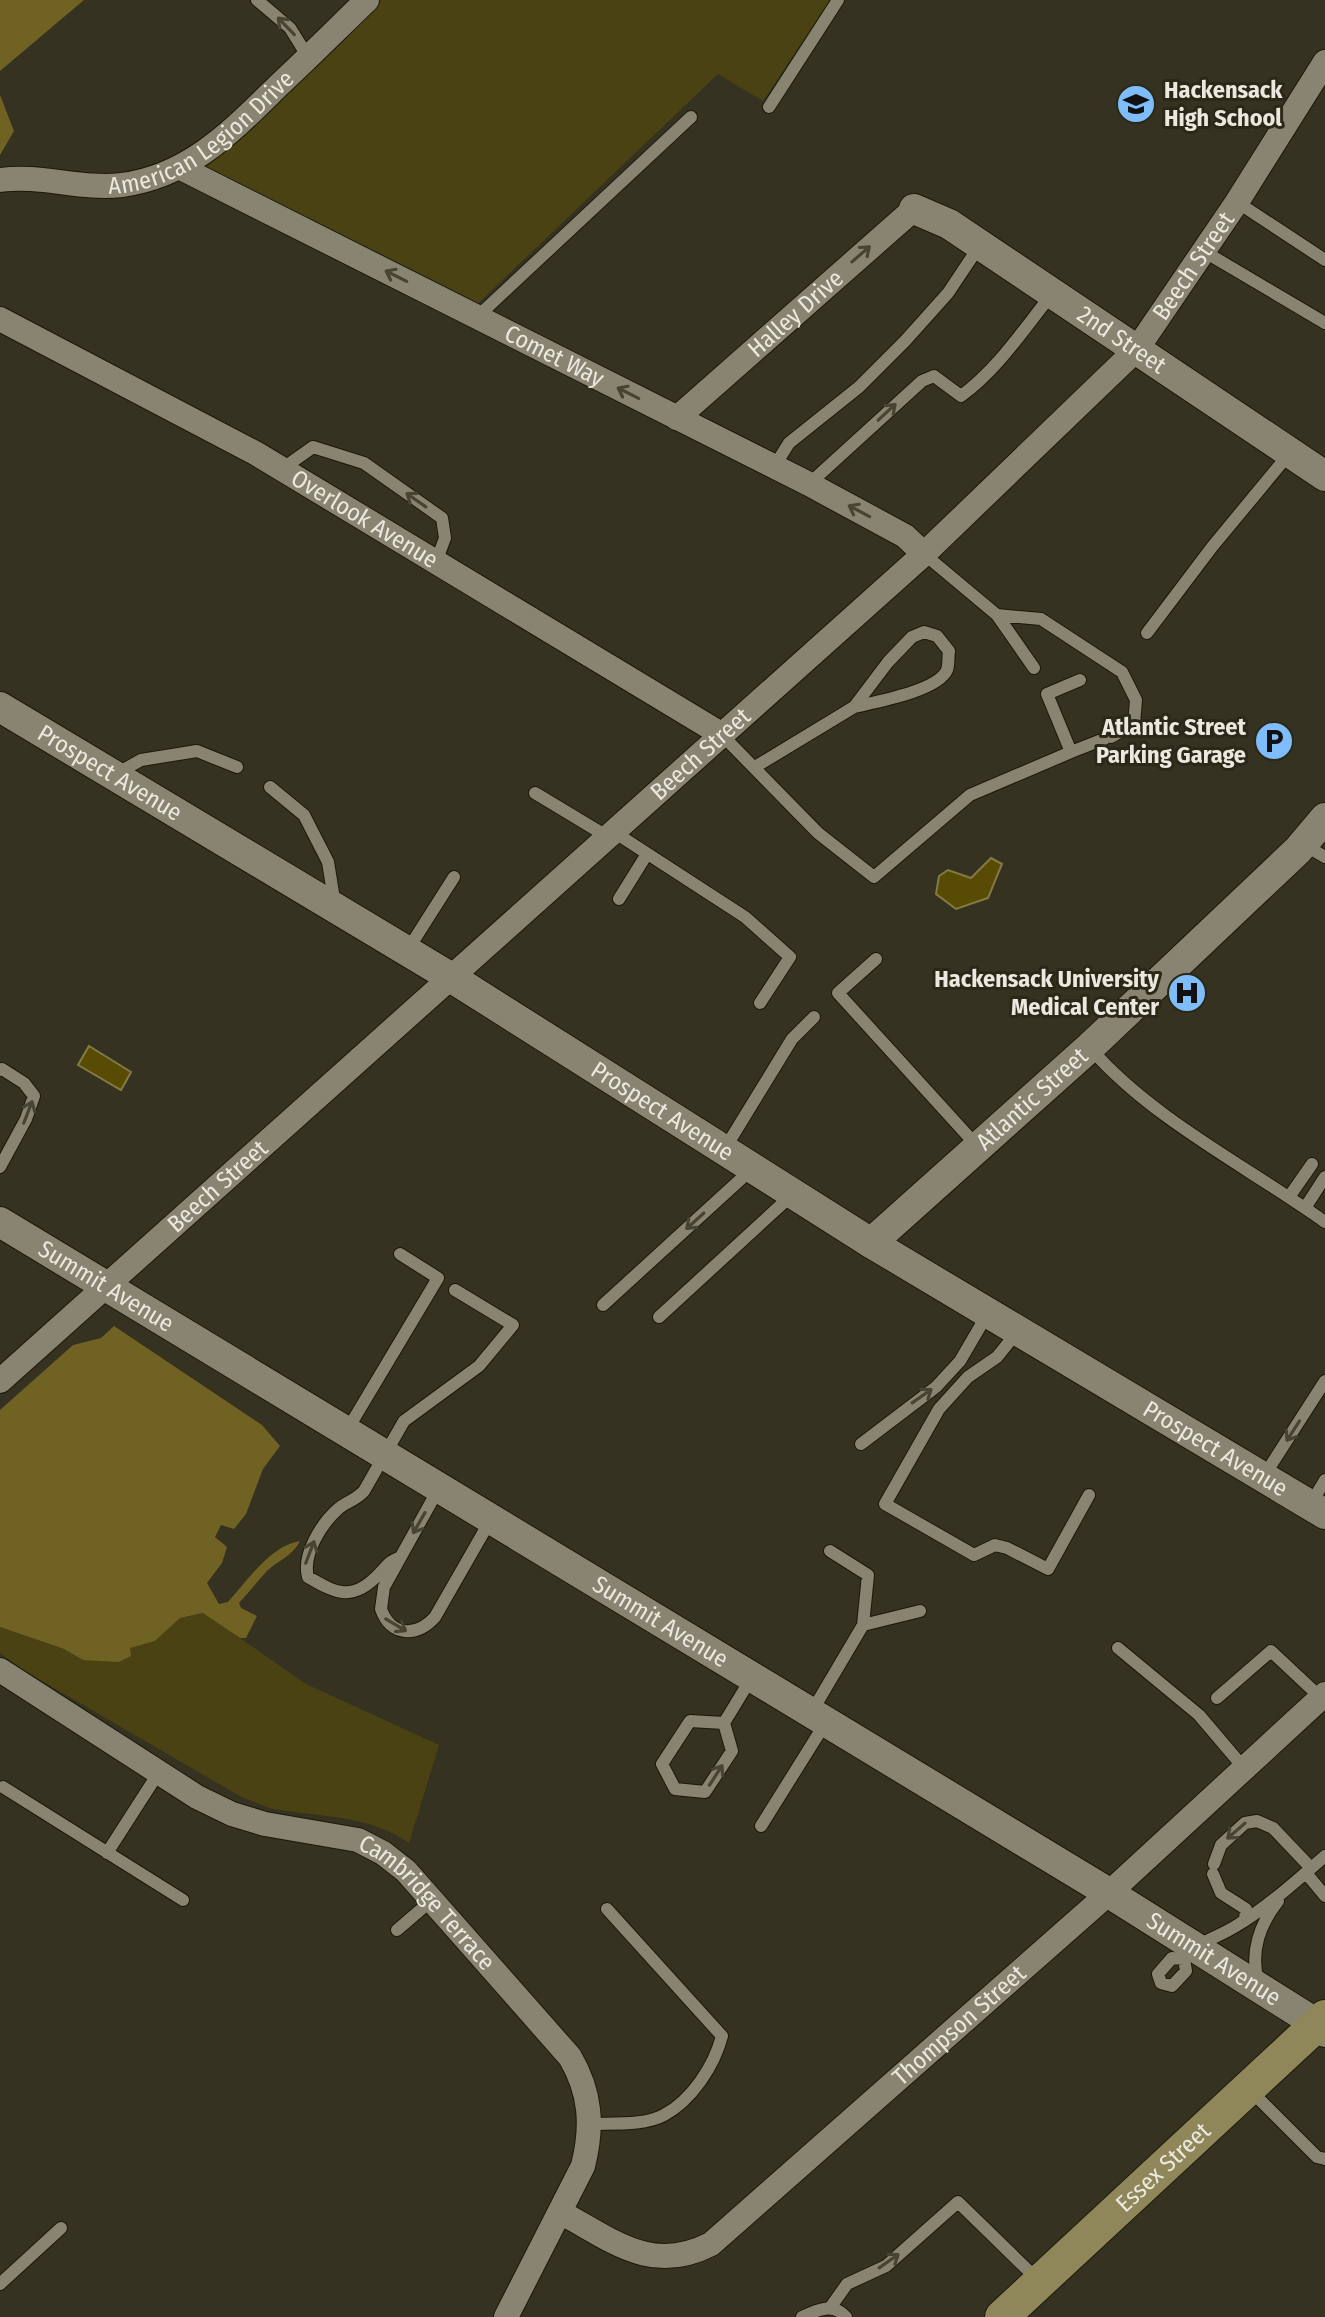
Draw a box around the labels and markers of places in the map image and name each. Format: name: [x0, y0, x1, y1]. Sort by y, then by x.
place label: Hackensack High School: [1164, 76, 1283, 132]
school or university icon: Hackensack High School: [1115, 83, 1157, 125]
place label: Atlantic Street Parking Garage: [1096, 713, 1247, 769]
parking icon: Atlantic Street Parking Garage: [1253, 720, 1295, 762]
place label: Hackensack University Medical Center: [934, 965, 1160, 1021]
hospital icon: Hackensack University Medical Center: [1166, 972, 1208, 1014]

